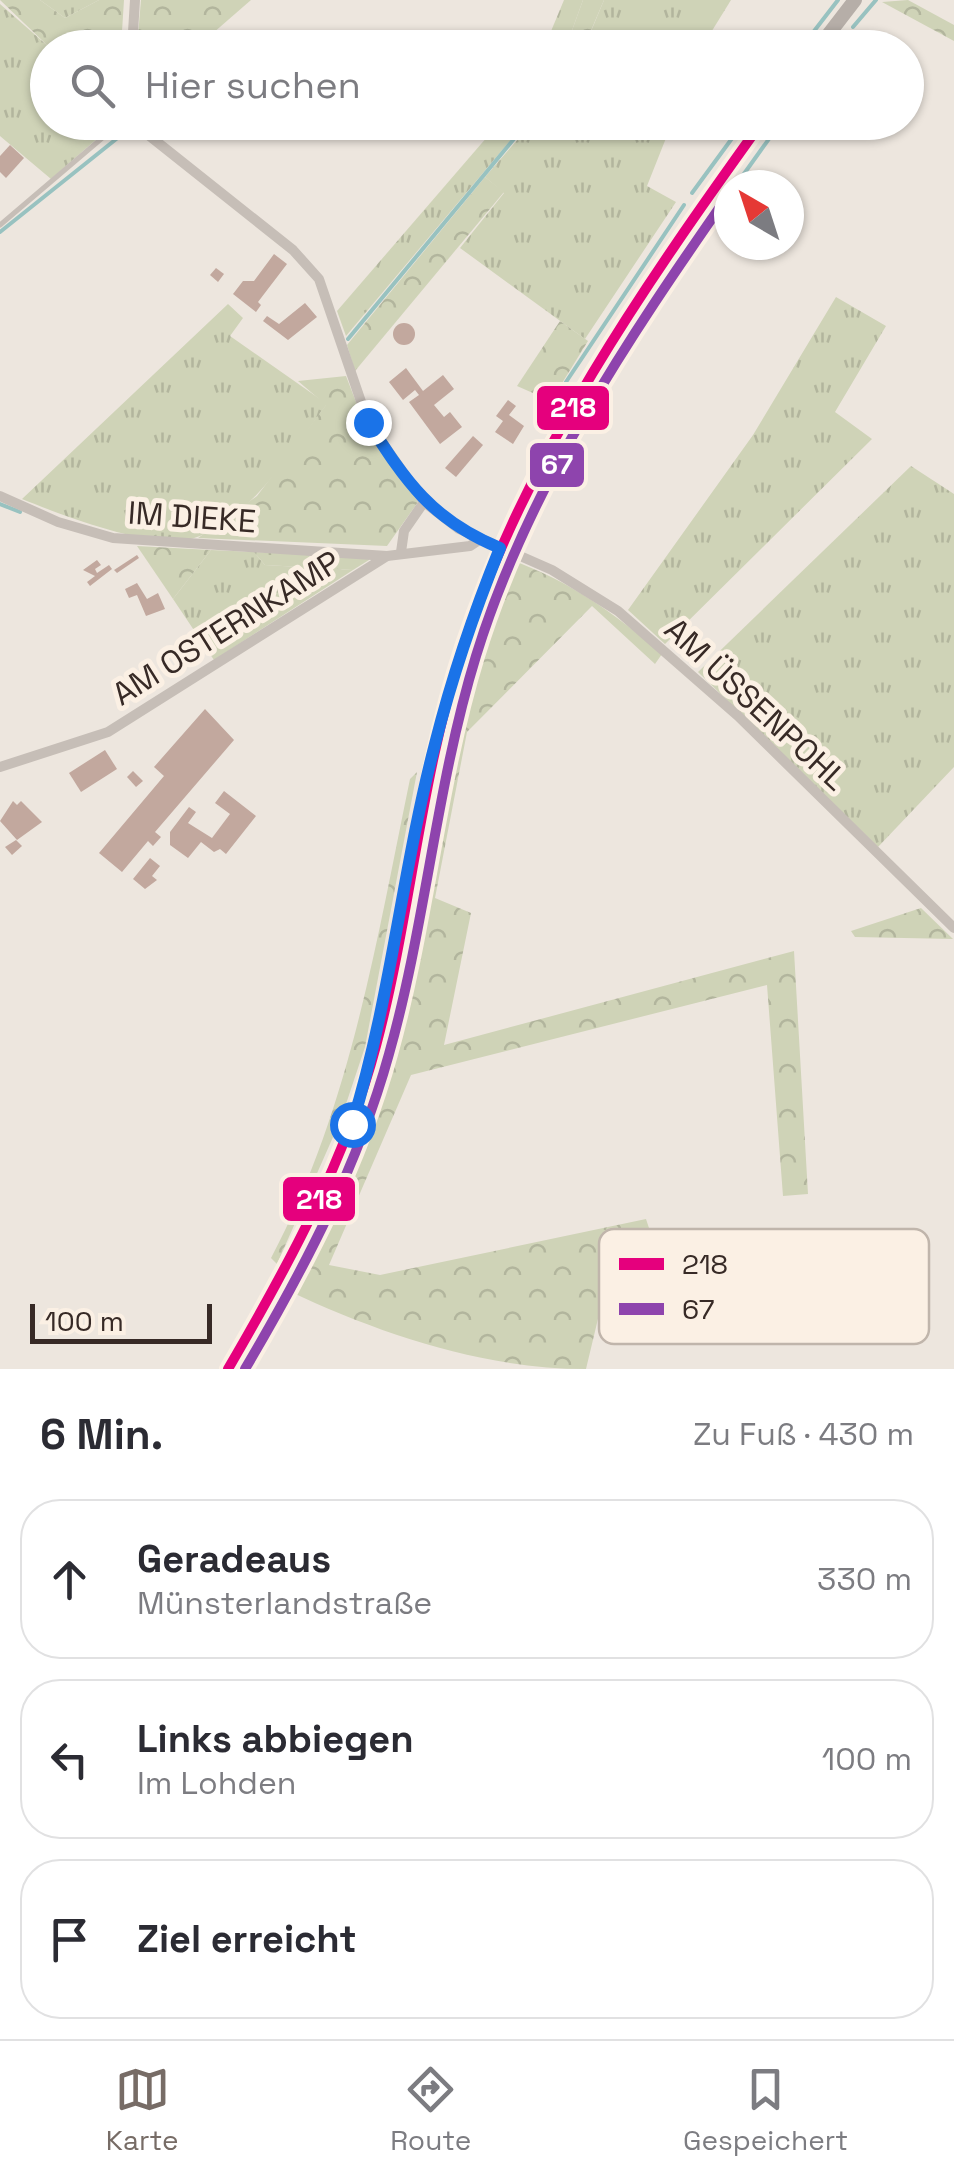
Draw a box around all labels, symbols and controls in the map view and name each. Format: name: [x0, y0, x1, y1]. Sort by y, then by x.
search box: [30, 30, 924, 140]
icon: search: [65, 58, 120, 113]
text: Hier suchen: [145, 61, 361, 109]
north arrow: [714, 170, 804, 260]
line badge: 218: [535, 384, 611, 432]
text: 218: [550, 389, 596, 425]
route end: [346, 400, 392, 446]
line badge: 67: [528, 441, 586, 489]
text: 67: [541, 446, 573, 482]
street label: IM DIEKE: [127, 493, 257, 541]
street label: AM OSTERNKAMP: [105, 542, 347, 714]
street label: AM ÜSSENPOHL: [656, 609, 856, 799]
route start: [330, 1102, 376, 1148]
line badge: 218: [281, 1175, 357, 1223]
text: 218: [296, 1181, 342, 1217]
legend: [599, 1229, 929, 1344]
text: 218: [682, 1246, 728, 1282]
text: 67: [682, 1291, 715, 1327]
scale bar: [30, 1299, 212, 1344]
text: 100 m: [45, 1303, 124, 1339]
text: 6 Min.: [40, 1408, 163, 1461]
text: Zu Fuß · 430 m: [693, 1414, 914, 1454]
text: Geradeaus: [137, 1535, 331, 1583]
icon: ahead: [42, 1552, 97, 1607]
text: 330 m: [817, 1559, 912, 1599]
text: Münsterlandstraße: [137, 1583, 432, 1623]
text: Links abbiegen: [137, 1715, 414, 1763]
icon: left: [42, 1732, 97, 1787]
text: 100 m: [822, 1739, 912, 1779]
text: Im Lohden: [137, 1763, 296, 1803]
icon: arrive: [42, 1912, 97, 1967]
text: Ziel erreicht: [137, 1915, 357, 1963]
tab: Karte: [106, 2062, 179, 2158]
tab: Route: [390, 2062, 471, 2158]
tab: Gespeichert: [683, 2062, 848, 2158]

